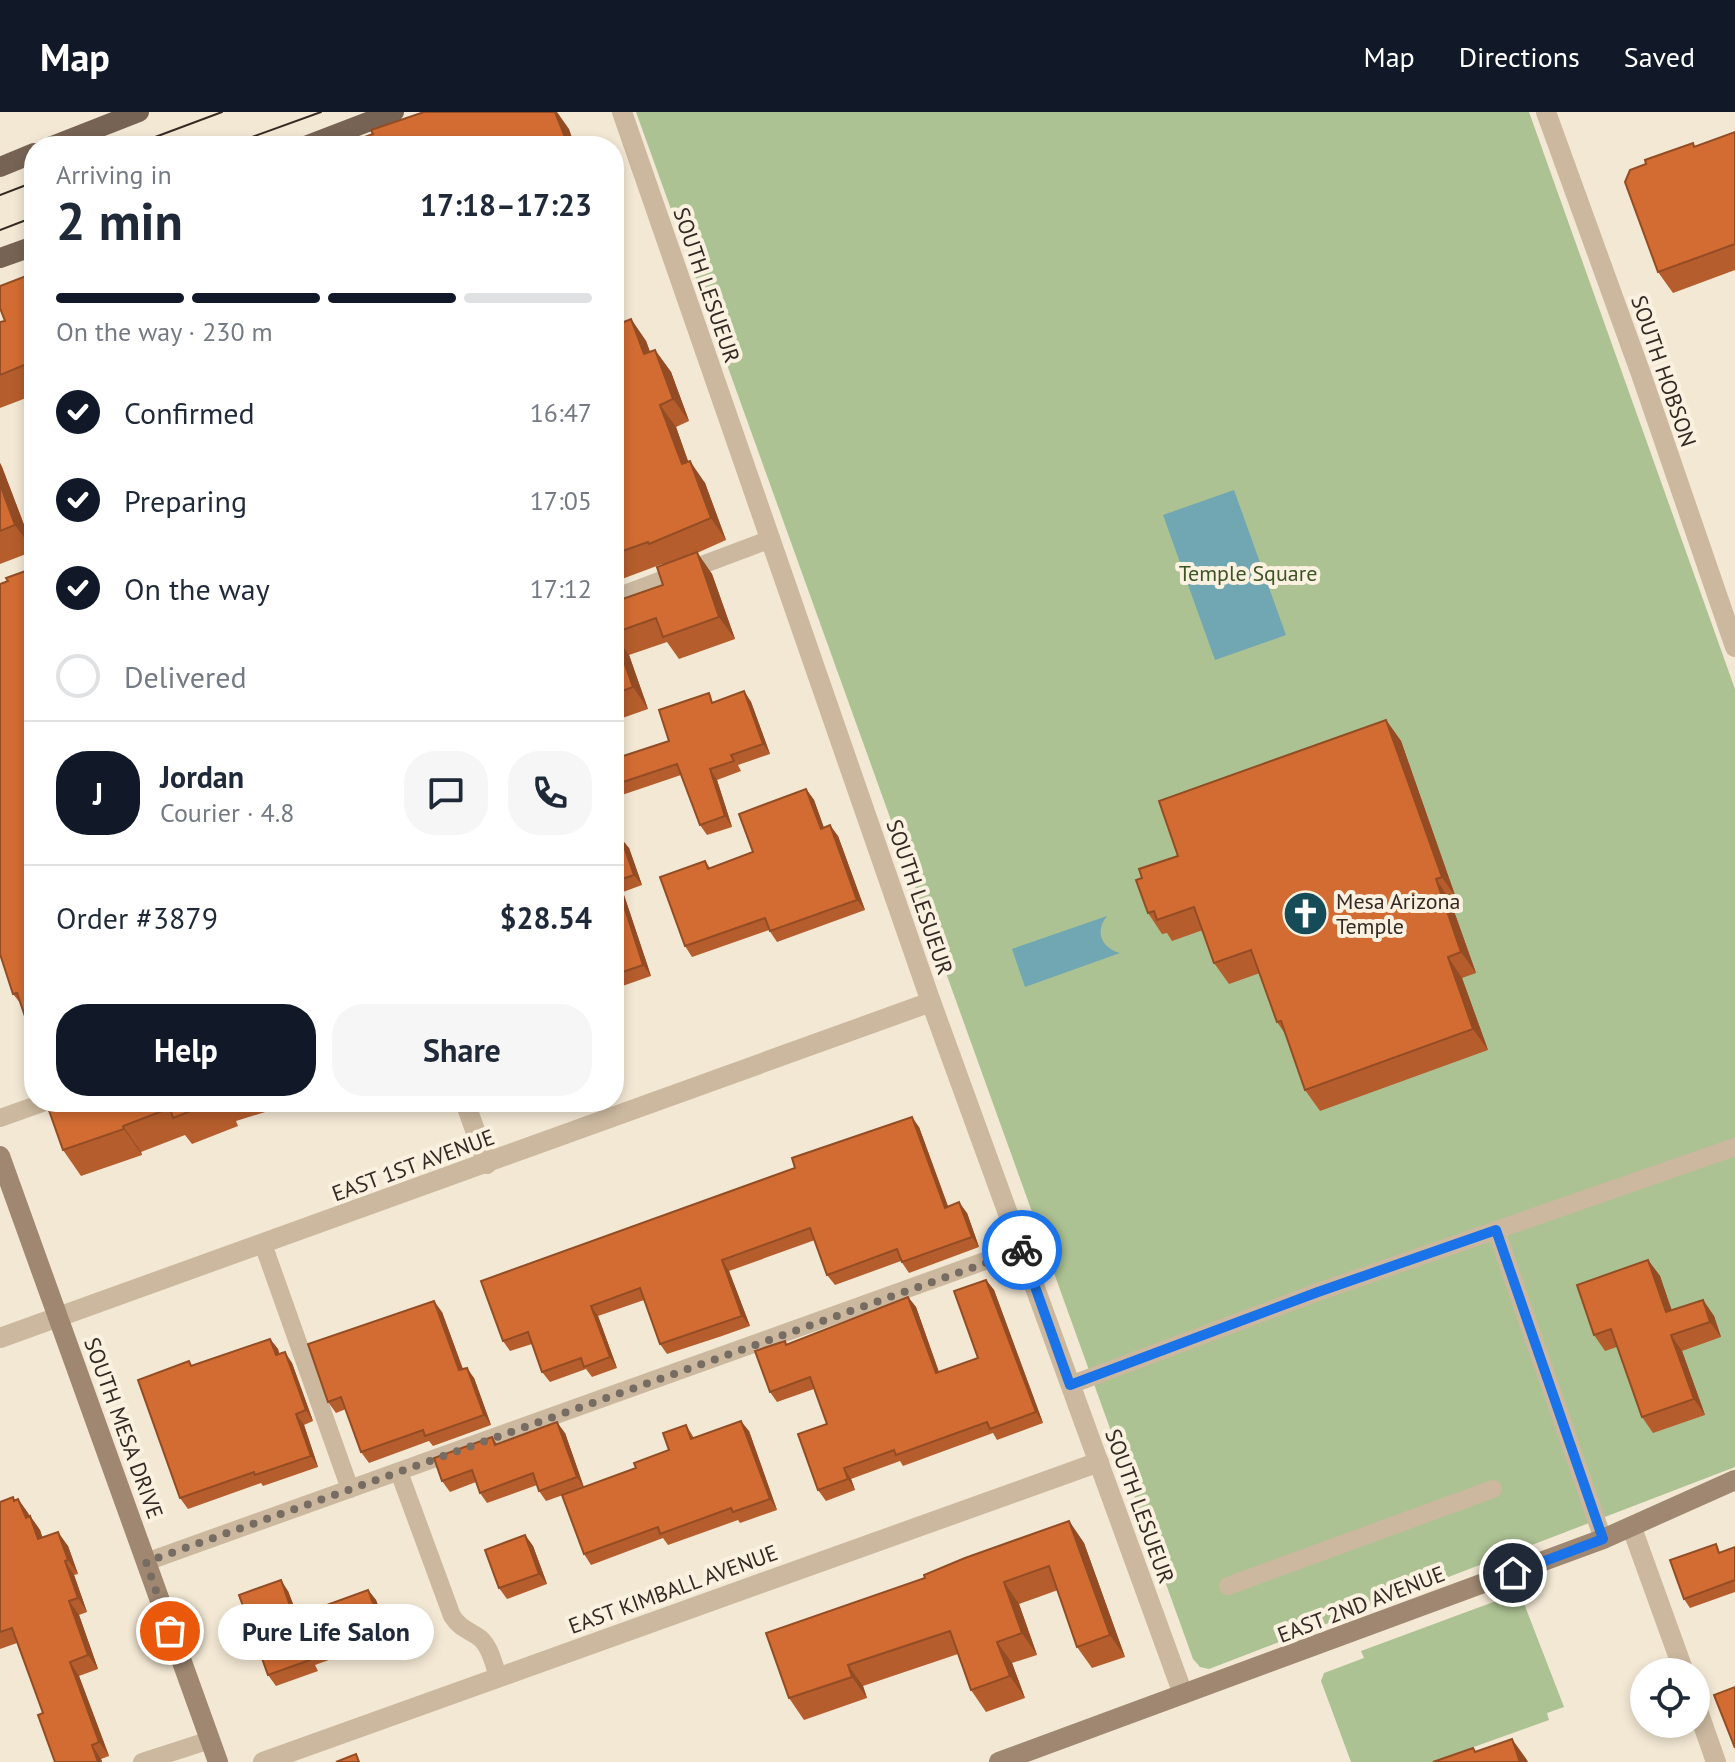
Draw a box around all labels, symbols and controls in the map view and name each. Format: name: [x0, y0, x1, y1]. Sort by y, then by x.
text: Map: [40, 32, 110, 81]
text: Map: [1364, 38, 1415, 75]
text: Directions: [1459, 38, 1580, 75]
text: Saved: [1624, 38, 1695, 75]
text: Arriving in: [56, 158, 172, 191]
text: 17:18–17:23: [420, 185, 592, 224]
text: 2 min: [56, 187, 183, 254]
street label: SOUTH LESUEUR: [667, 204, 747, 366]
street label: SOUTH HOBSON: [1625, 292, 1703, 450]
text: On the way · 230 m: [56, 315, 273, 348]
icon: check: [56, 390, 100, 434]
text: Confirmed: [124, 393, 255, 432]
text: 16:47: [530, 396, 592, 429]
icon: check: [56, 478, 100, 522]
text: Preparing: [124, 481, 247, 520]
text: 17:05: [530, 484, 592, 517]
park label: Temple Square: [1179, 559, 1317, 587]
icon: check: [56, 566, 100, 610]
text: On the way: [124, 569, 270, 608]
text: 17:12: [530, 572, 592, 605]
text: Delivered: [124, 657, 247, 696]
button: chat: [404, 751, 488, 835]
button: phone: [508, 751, 592, 835]
text: Jordan: [160, 757, 244, 796]
text: J: [93, 774, 103, 813]
text: Courier · 4.8: [160, 796, 294, 829]
street label: SOUTH LESUEUR: [880, 816, 960, 978]
place label: Mesa Arizona Temple: [1336, 887, 1460, 940]
church icon: Mesa Arizona Temple: [1281, 890, 1329, 938]
text: Order #3879: [56, 898, 218, 937]
text: $28.54: [500, 898, 592, 937]
button: Help: [56, 1004, 316, 1096]
button: Share: [332, 1004, 592, 1096]
street label: EAST 1ST AVENUE: [328, 1123, 498, 1207]
courier: [982, 1210, 1062, 1290]
icon: bike: [1000, 1228, 1044, 1272]
street label: SOUTH MESA DRIVE: [78, 1334, 170, 1522]
street label: SOUTH LESUEUR: [1099, 1425, 1181, 1587]
street label: EAST KIMBALL AVENUE: [565, 1538, 781, 1640]
pin: [1479, 1539, 1547, 1607]
icon: home: [1491, 1551, 1535, 1595]
street label: EAST 2ND AVENUE: [1273, 1559, 1449, 1649]
pin: [136, 1597, 204, 1665]
callout: Pure Life Salon: [218, 1603, 434, 1659]
icon: bag: [148, 1609, 192, 1653]
text: Pure Life Salon: [242, 1615, 410, 1648]
map controls: [1630, 1658, 1710, 1738]
button: locate: [1630, 1658, 1710, 1738]

